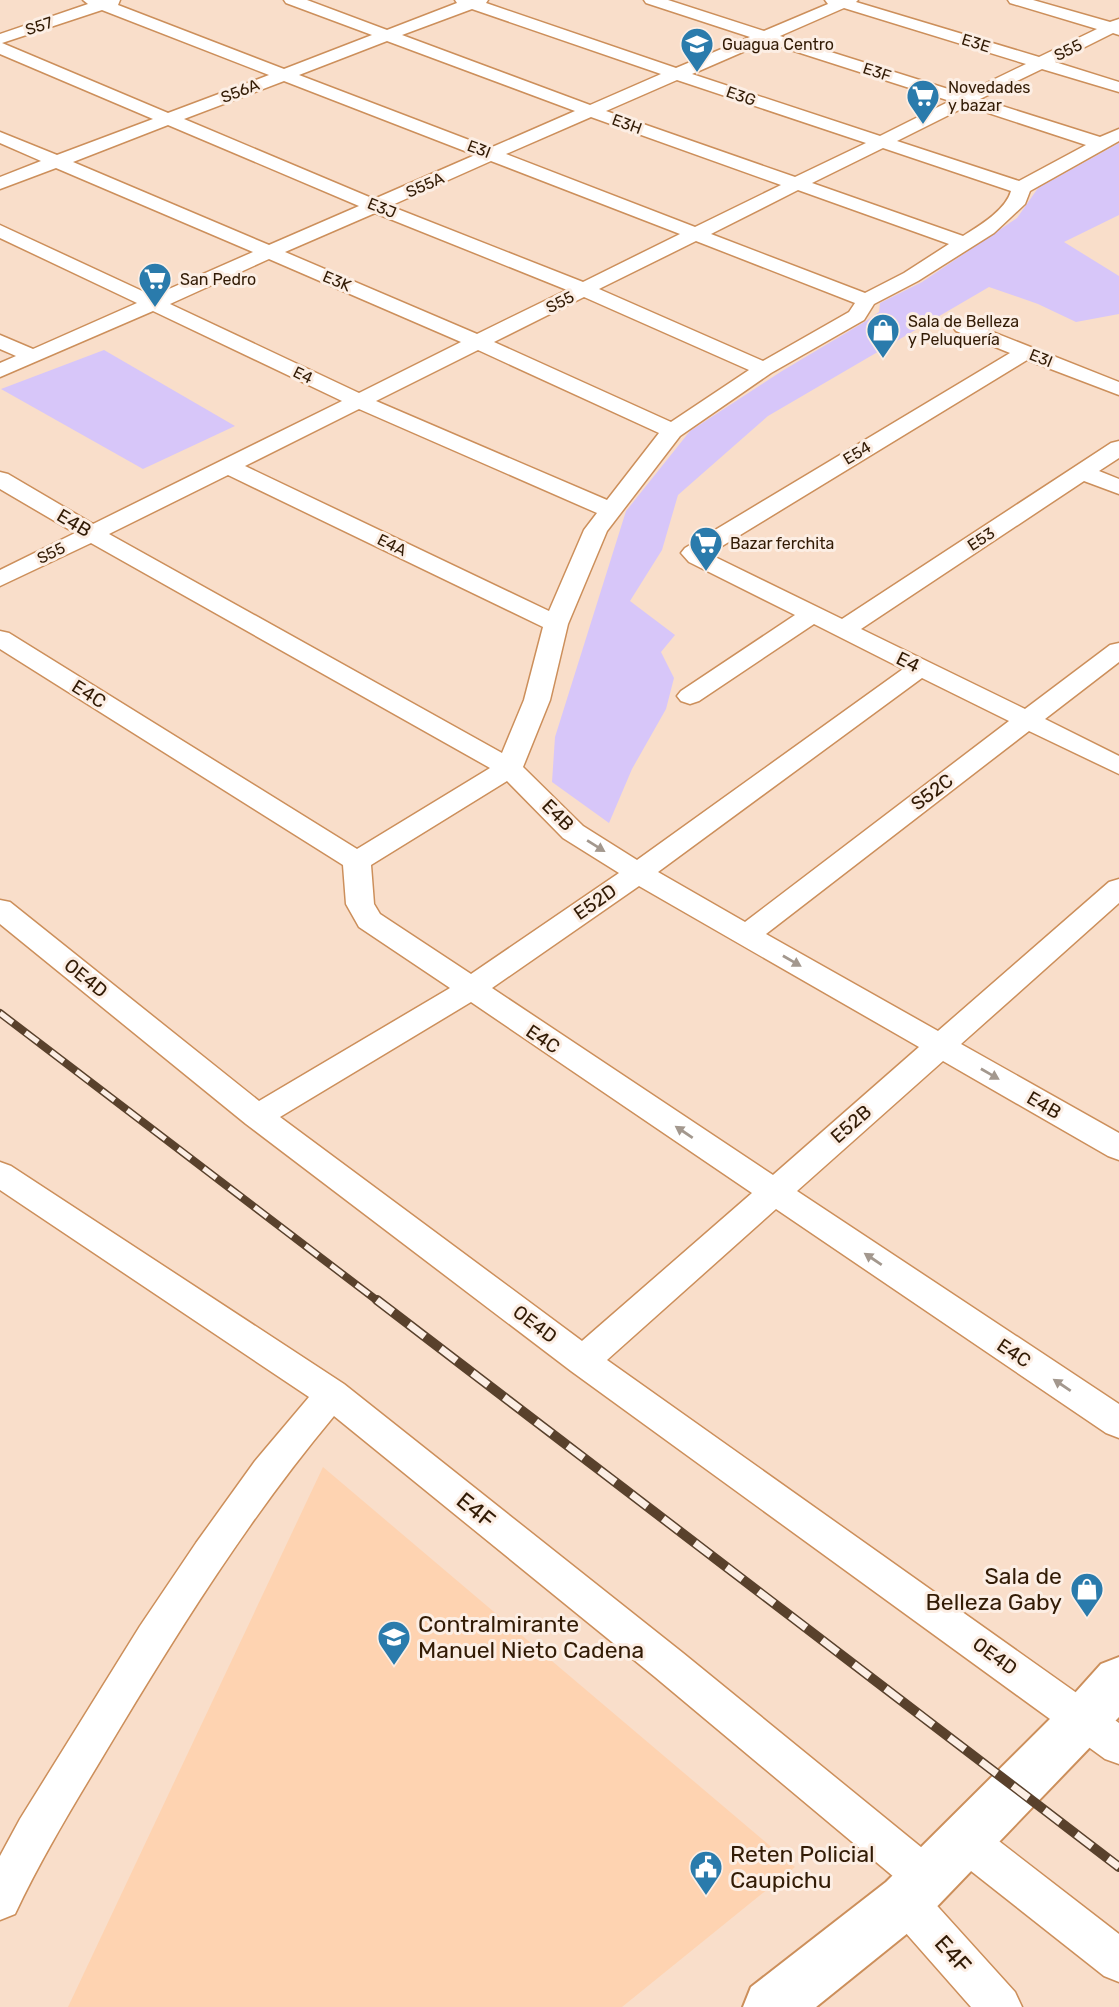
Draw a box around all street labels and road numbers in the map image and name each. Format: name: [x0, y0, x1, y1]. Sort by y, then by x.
street label: S57: [23, 13, 55, 39]
street label: E3E: [959, 30, 993, 56]
street label: S55: [1051, 35, 1085, 65]
street label: E3F: [860, 59, 894, 85]
street label: S56A: [218, 75, 262, 107]
street label: E3G: [724, 82, 758, 110]
street label: E3H: [609, 110, 645, 138]
street label: E3I: [465, 136, 493, 162]
street label: S55A: [403, 168, 447, 202]
street label: E3J: [365, 194, 399, 222]
street label: E3K: [320, 267, 354, 296]
street label: S55: [543, 287, 577, 317]
street label: E3I: [1026, 345, 1056, 371]
street label: E4: [290, 362, 316, 388]
street label: E54: [840, 437, 874, 469]
street label: E4B: [53, 504, 95, 542]
street label: E53: [964, 523, 998, 555]
street label: E4A: [374, 530, 410, 560]
street label: S55: [34, 538, 68, 568]
street label: E4: [893, 647, 924, 677]
street label: E4C: [68, 675, 110, 713]
street label: S52C: [906, 769, 958, 815]
street label: E4B: [537, 794, 579, 836]
street label: E52D: [569, 879, 621, 925]
street label: OE4D: [60, 954, 112, 1002]
street label: E4C: [522, 1019, 564, 1059]
street label: E4B: [1023, 1086, 1065, 1124]
street label: E52B: [826, 1100, 876, 1148]
street label: OE4D: [508, 1300, 562, 1348]
street label: E4C: [993, 1333, 1035, 1373]
street label: E4F: [451, 1486, 501, 1534]
street label: OE4D: [968, 1632, 1022, 1680]
street label: E4F: [929, 1929, 977, 1979]

